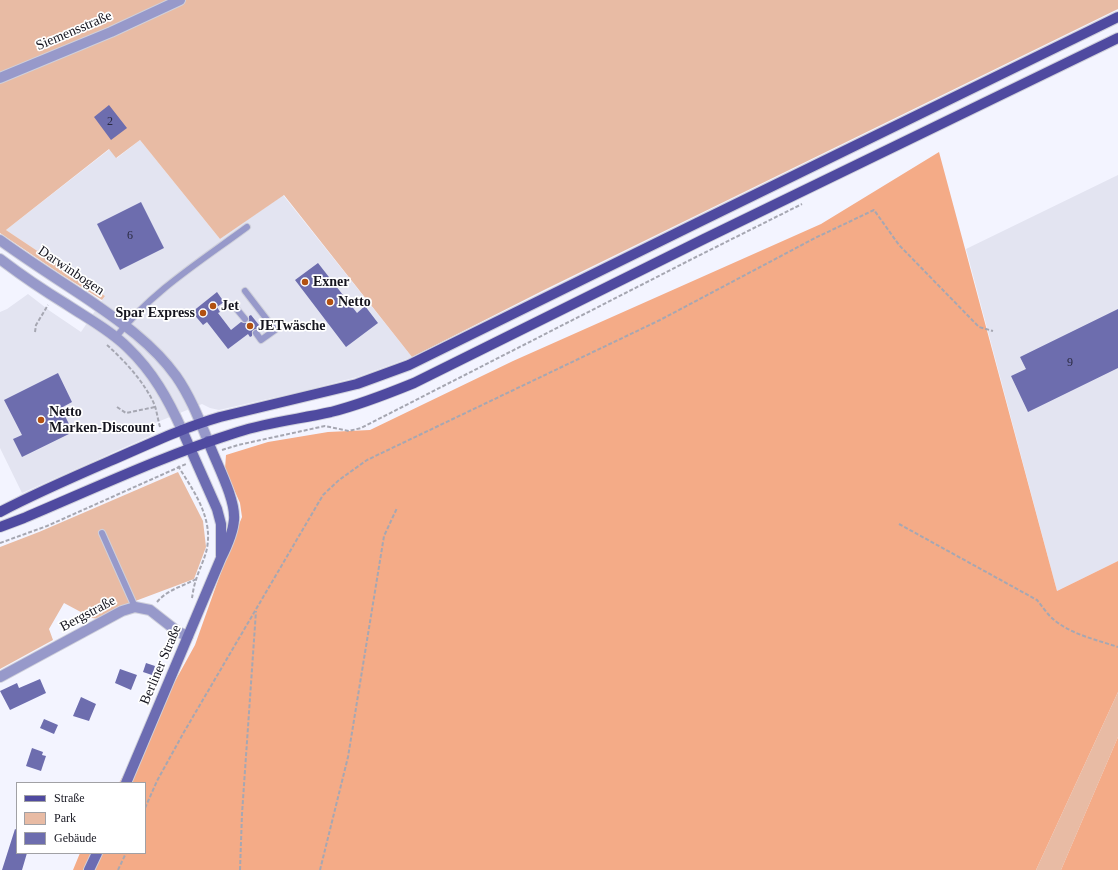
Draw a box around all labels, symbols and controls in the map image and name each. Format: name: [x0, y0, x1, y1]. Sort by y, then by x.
street label: Siemensstraße: [33, 7, 115, 55]
house number: 2: [107, 115, 113, 129]
house number: 6: [127, 229, 133, 243]
street label: Darwinbogen: [35, 243, 107, 299]
place label: Exner: [313, 274, 350, 290]
marker: Exner: [300, 277, 310, 287]
place label: Netto: [338, 294, 371, 310]
marker: Netto: [325, 297, 335, 307]
place label: Jet: [221, 298, 239, 314]
marker: Jet: [208, 301, 218, 311]
place label: Spar Express: [116, 305, 195, 321]
marker: Spar Express: [198, 308, 208, 318]
place label: JETwäsche: [258, 318, 325, 334]
marker: JETwäsche: [245, 321, 255, 331]
house number: 9: [1067, 356, 1073, 370]
place label: Netto Marken-Discount: [49, 404, 155, 436]
marker: Netto Marken-Discount: [36, 415, 46, 425]
street label: Bergstraße: [57, 592, 119, 636]
street label: Berliner Straße: [137, 623, 185, 707]
legend: [16, 782, 146, 854]
text: Straße: [54, 791, 85, 805]
text: Park: [54, 811, 76, 825]
text: Gebäude: [54, 831, 97, 845]

